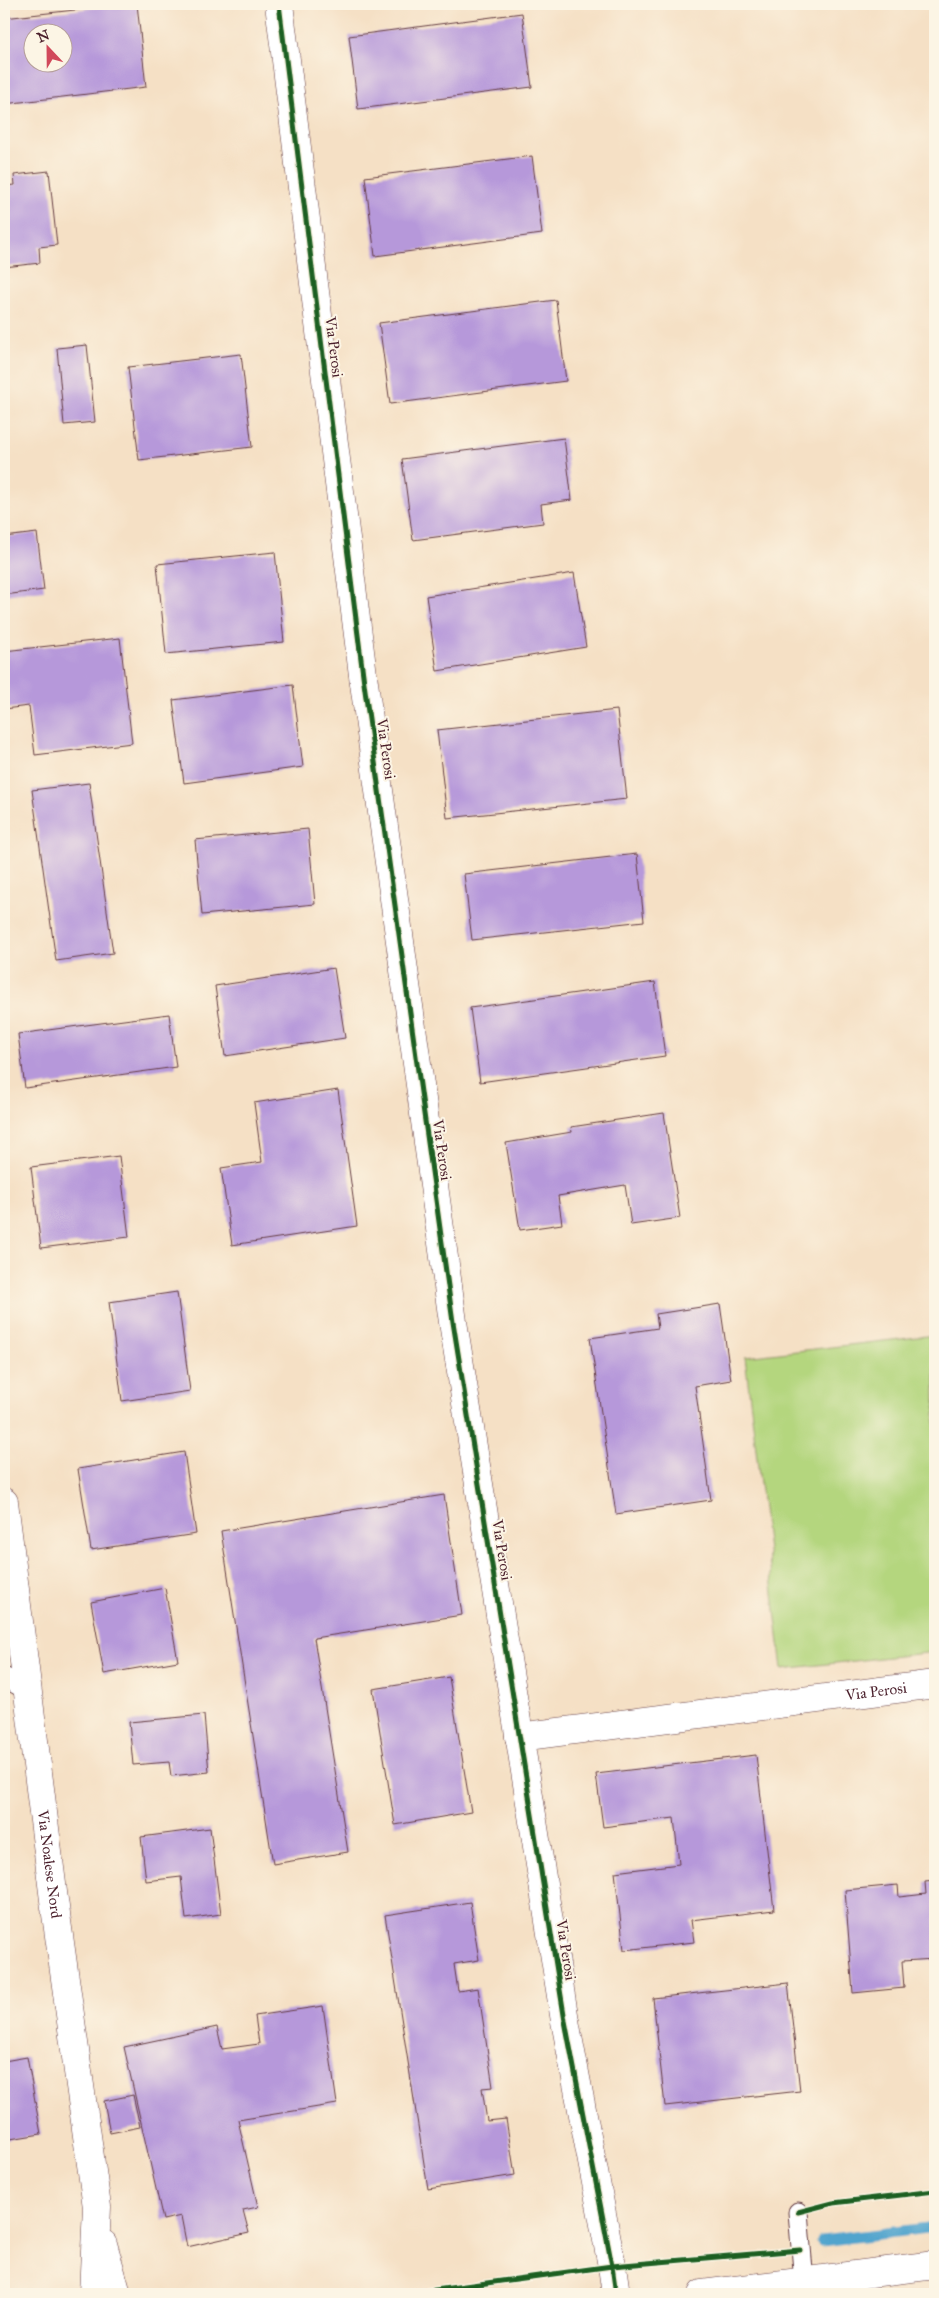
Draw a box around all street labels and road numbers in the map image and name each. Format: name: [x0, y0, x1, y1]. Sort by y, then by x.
street label: Via Perosi: [321, 314, 347, 379]
street label: Via Perosi: [373, 716, 399, 781]
street label: Via Perosi: [429, 1117, 455, 1182]
street label: Via Perosi: [488, 1517, 516, 1582]
street label: Via Perosi: [843, 1679, 908, 1704]
street label: Via Noalese Nord: [34, 1808, 66, 1920]
street label: Via Perosi: [552, 1917, 580, 1982]

